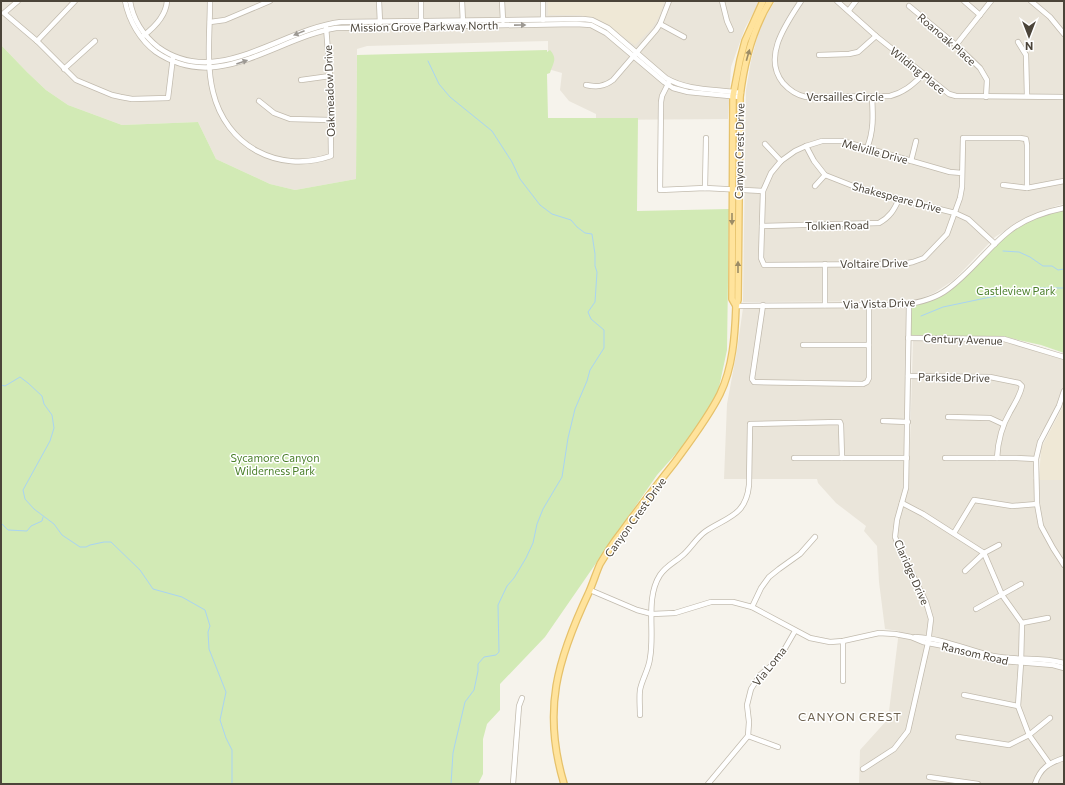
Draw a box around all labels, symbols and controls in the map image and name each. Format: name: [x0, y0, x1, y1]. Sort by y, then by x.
street label: Roanoak Place: [915, 10, 979, 68]
north arrow: [1009, 16, 1049, 56]
street label: Mission Grove Parkway North: [350, 18, 498, 34]
one-way arrow: [514, 21, 526, 28]
one-way arrow: [293, 31, 305, 37]
text: N: [1025, 40, 1033, 53]
street label: Wilding Place: [888, 44, 948, 96]
street label: Oakmeadow Drive: [321, 45, 337, 137]
one-way arrow: [745, 48, 751, 61]
one-way arrow: [237, 59, 249, 65]
street label: Versailles Circle: [806, 90, 884, 103]
street label: Canyon Crest Drive: [732, 103, 746, 199]
street label: Melville Drive: [841, 136, 910, 166]
street label: Shakespeare Drive: [851, 179, 943, 215]
one-way arrow: [729, 213, 735, 226]
street label: Tolkien Road: [805, 218, 869, 232]
street label: Voltaire Drive: [840, 256, 908, 270]
one-way arrow: [735, 260, 741, 273]
park label: Castleview Park: [976, 284, 1056, 297]
street label: Via Vista Drive: [843, 295, 916, 311]
street label: Century Avenue: [923, 331, 1003, 347]
street label: Parkside Drive: [918, 370, 990, 384]
park label: Sycamore Canyon Wilderness Park: [230, 451, 320, 477]
street label: Canyon Crest Drive: [602, 474, 668, 560]
street label: Claridge Drive: [892, 537, 932, 607]
street label: Ransom Road: [940, 639, 1010, 667]
street label: Via Loma: [749, 644, 789, 688]
district label: CANYON CREST: [798, 709, 902, 723]

